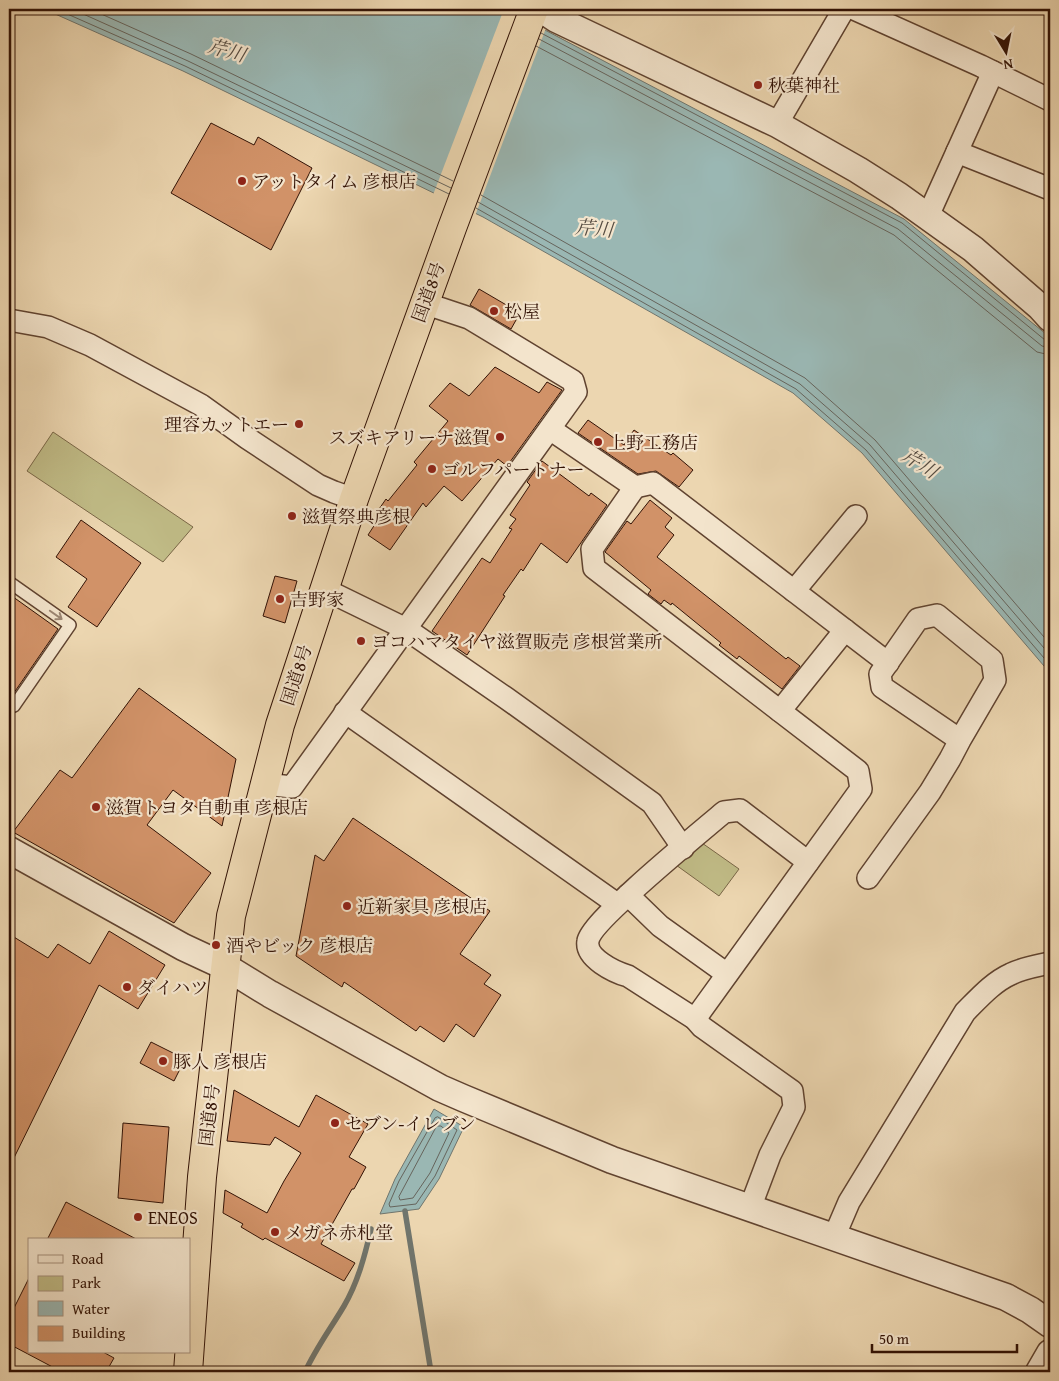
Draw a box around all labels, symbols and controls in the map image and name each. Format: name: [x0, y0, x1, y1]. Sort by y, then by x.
north arrow: [982, 28, 1032, 78]
water label: 芹川: [205, 31, 251, 69]
text: N: [1001, 54, 1015, 76]
place label: 秋葉神社: [768, 72, 840, 99]
marker: 秋葉神社: [752, 79, 764, 91]
place label: アットタイム 彦根店: [252, 168, 416, 195]
marker: アットタイム 彦根店: [236, 175, 248, 187]
water label: 芹川: [574, 212, 616, 244]
street label: 国道8号: [405, 258, 451, 326]
place label: 松屋: [504, 298, 540, 325]
marker: 松屋: [488, 305, 500, 317]
place label: 理容カットエー: [164, 411, 289, 438]
marker: 理容カットエー: [293, 418, 305, 430]
place label: スズキアリーナ滋賀: [329, 424, 490, 451]
place label: 上野工務店: [608, 429, 698, 456]
marker: スズキアリーナ滋賀: [494, 431, 506, 443]
marker: 上野工務店: [592, 436, 604, 448]
water label: 芹川: [896, 441, 945, 486]
place label: ゴルフパートナー: [442, 456, 585, 483]
marker: ゴルフパートナー: [426, 463, 438, 475]
place label: 滋賀祭典彦根: [302, 503, 410, 530]
marker: 滋賀祭典彦根: [286, 510, 298, 522]
place label: 吉野家: [290, 586, 344, 613]
marker: 吉野家: [274, 593, 286, 605]
one-way arrow: [49, 610, 63, 620]
place label: ヨコハマタイヤ滋賀販売 彦根営業所: [371, 628, 663, 655]
marker: ヨコハマタイヤ滋賀販売 彦根営業所: [355, 635, 367, 647]
street label: 国道8号: [273, 641, 319, 709]
place label: 滋賀トヨタ自動車 彦根店: [106, 794, 308, 821]
marker: 滋賀トヨタ自動車 彦根店: [90, 801, 102, 813]
place label: 近新家具 彦根店: [357, 893, 487, 920]
marker: 近新家具 彦根店: [341, 900, 353, 912]
place label: 酒やビック 彦根店: [226, 932, 373, 959]
marker: 酒やビック 彦根店: [210, 939, 222, 951]
place label: ダイハツ: [137, 974, 208, 1001]
marker: ダイハツ: [121, 981, 133, 993]
place label: 豚人 彦根店: [173, 1048, 267, 1075]
marker: 豚人 彦根店: [157, 1055, 169, 1067]
street label: 国道8号: [192, 1082, 226, 1148]
place label: セブン-イレブン: [345, 1110, 476, 1137]
marker: セブン-イレブン: [329, 1117, 341, 1129]
place label: ENEOS: [148, 1204, 198, 1231]
marker: ENEOS: [132, 1211, 144, 1223]
place label: メガネ赤札堂: [285, 1219, 393, 1246]
marker: メガネ赤札堂: [269, 1226, 281, 1238]
legend: [28, 1238, 190, 1354]
text: Road: [72, 1248, 103, 1269]
text: Park: [72, 1272, 101, 1293]
text: Water: [72, 1298, 110, 1319]
scale bar: [872, 1321, 1016, 1353]
text: Building: [72, 1322, 126, 1343]
text: 50 m: [879, 1328, 910, 1349]

